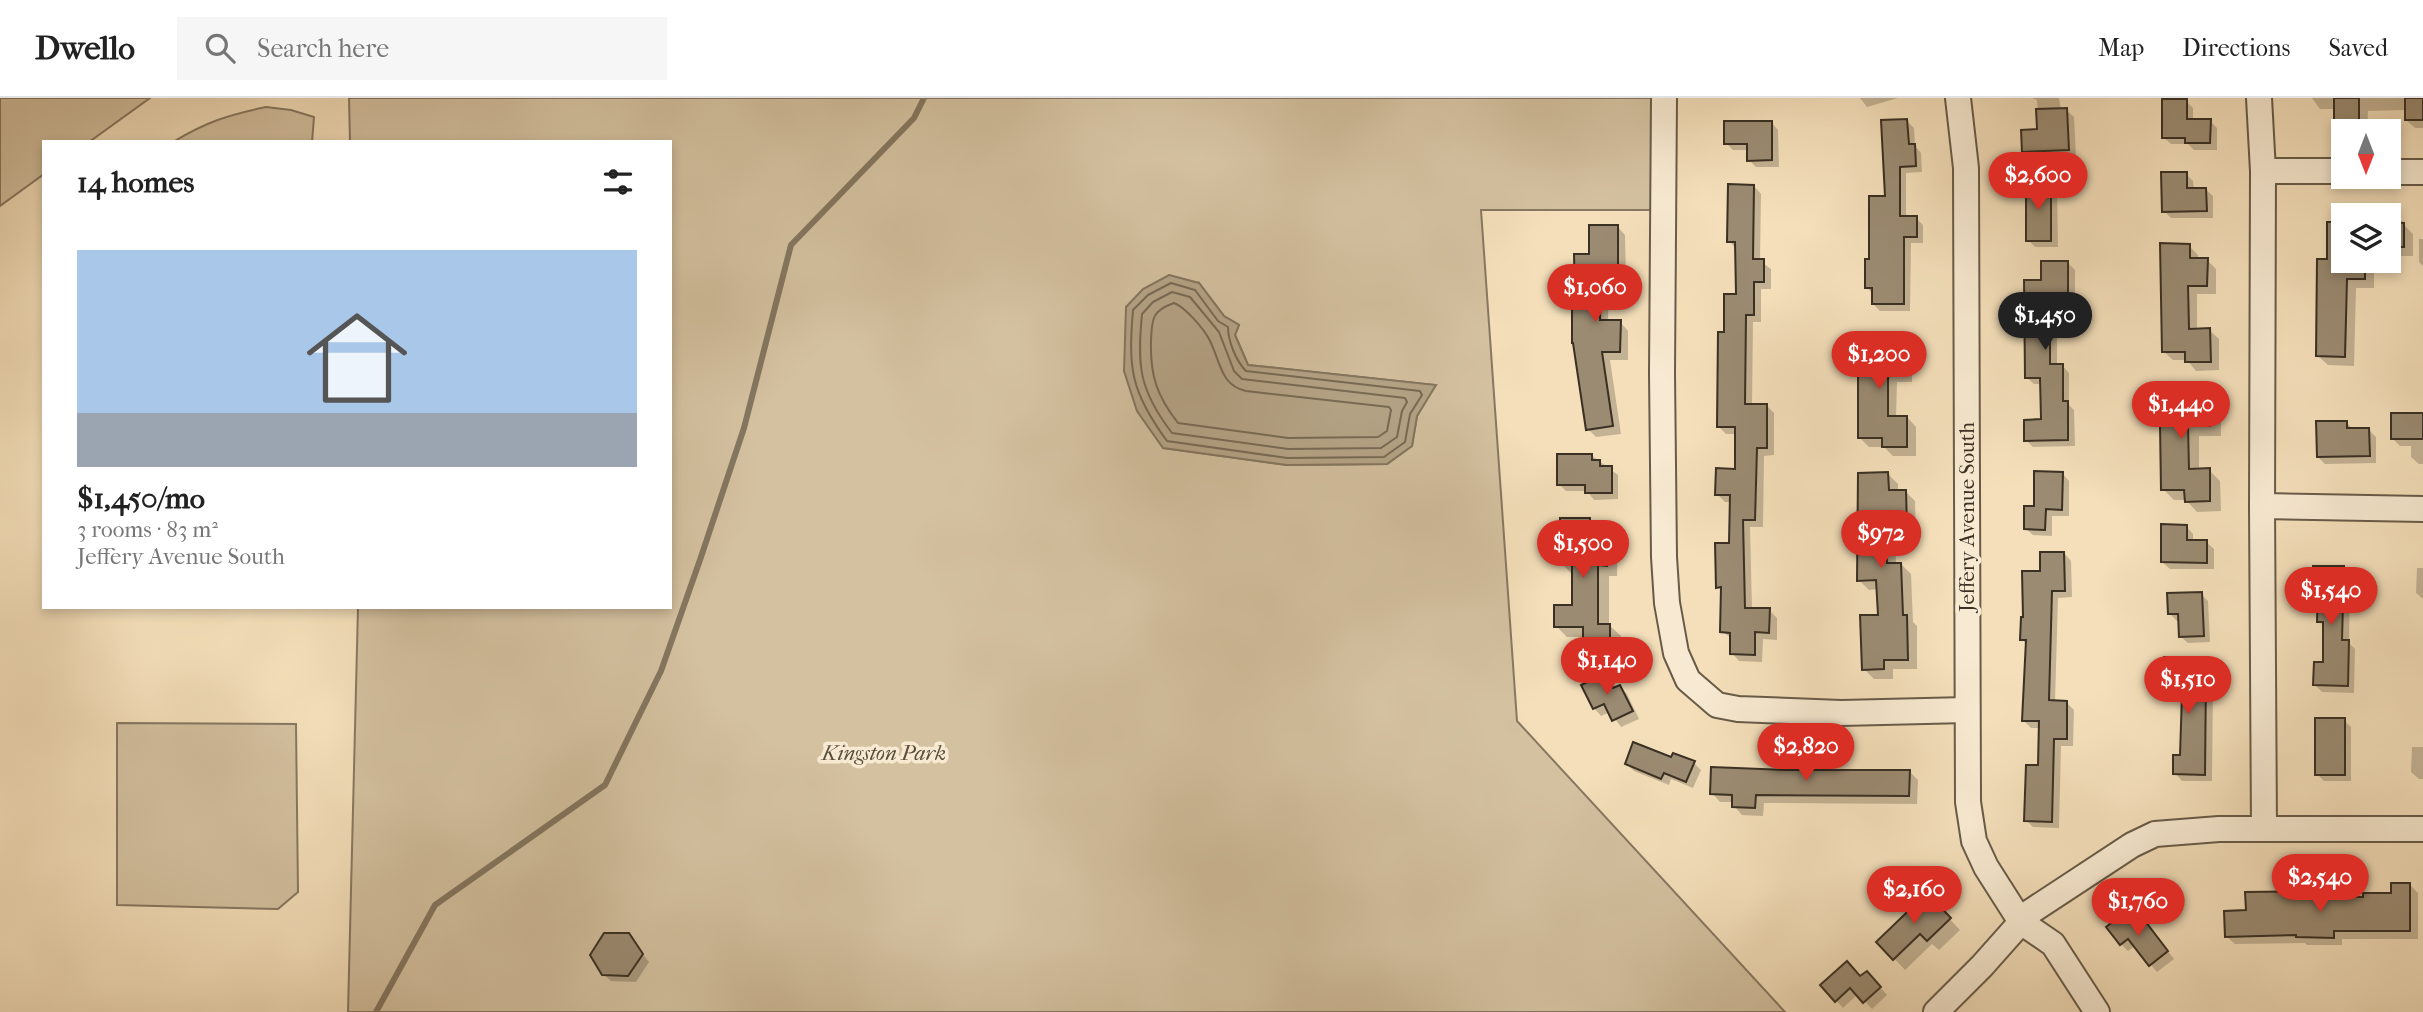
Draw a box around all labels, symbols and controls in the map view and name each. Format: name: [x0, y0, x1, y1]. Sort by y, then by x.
search box: [177, 17, 667, 80]
text: Dwello: [35, 29, 135, 68]
icon: search: [201, 29, 239, 67]
text: Search here: [257, 33, 389, 64]
text: Map: [2098, 34, 2144, 62]
text: Directions: [2182, 34, 2290, 62]
text: Saved: [2328, 34, 2388, 62]
north arrow: [2331, 119, 2401, 189]
map controls: [2331, 119, 2401, 273]
pin: $2,600: [1981, 152, 2095, 212]
text: $2,600: [2005, 161, 2071, 188]
icon: filters: [599, 163, 637, 201]
text: 14 homes: [77, 165, 194, 200]
button: layers: [2331, 203, 2401, 273]
pin: $1,060: [1538, 264, 1652, 324]
text: $1,060: [1563, 273, 1627, 300]
pin: $1,450: [1988, 292, 2102, 352]
icon: home: [294, 295, 420, 421]
text: $1,450: [2014, 301, 2076, 328]
pin: $1,200: [1822, 331, 1936, 391]
text: $1,200: [1848, 340, 1910, 367]
pin: $1,440: [2124, 382, 2238, 441]
text: $1,440: [2148, 390, 2214, 417]
street label: Jeffery Avenue South: [1955, 422, 1979, 614]
text: $1,450/mo: [77, 481, 205, 516]
pin: $972: [1840, 510, 1922, 570]
text: 3 rooms · 83 m²: [77, 516, 218, 543]
text: $972: [1857, 519, 1905, 546]
pin: $1,500: [1526, 520, 1640, 580]
text: $1,500: [1553, 529, 1613, 556]
text: Jeffery Avenue South: [77, 543, 285, 570]
pin: $1,540: [2274, 568, 2388, 627]
text: $1,540: [2301, 576, 2361, 603]
pin: $1,140: [1550, 638, 1664, 697]
text: $1,140: [1577, 646, 1637, 673]
pin: $1,510: [2131, 656, 2245, 716]
text: $1,510: [2160, 665, 2216, 692]
pin: $2,820: [1749, 724, 1863, 783]
text: $2,820: [1773, 732, 1839, 759]
park label: Kingston Park: [820, 741, 946, 765]
pin: $2,540: [2263, 854, 2377, 914]
text: $2,540: [2288, 863, 2352, 890]
pin: $2,160: [1857, 866, 1971, 926]
text: $2,160: [1883, 875, 1945, 902]
pin: $1,760: [2081, 878, 2195, 938]
text: $1,760: [2108, 887, 2168, 914]

